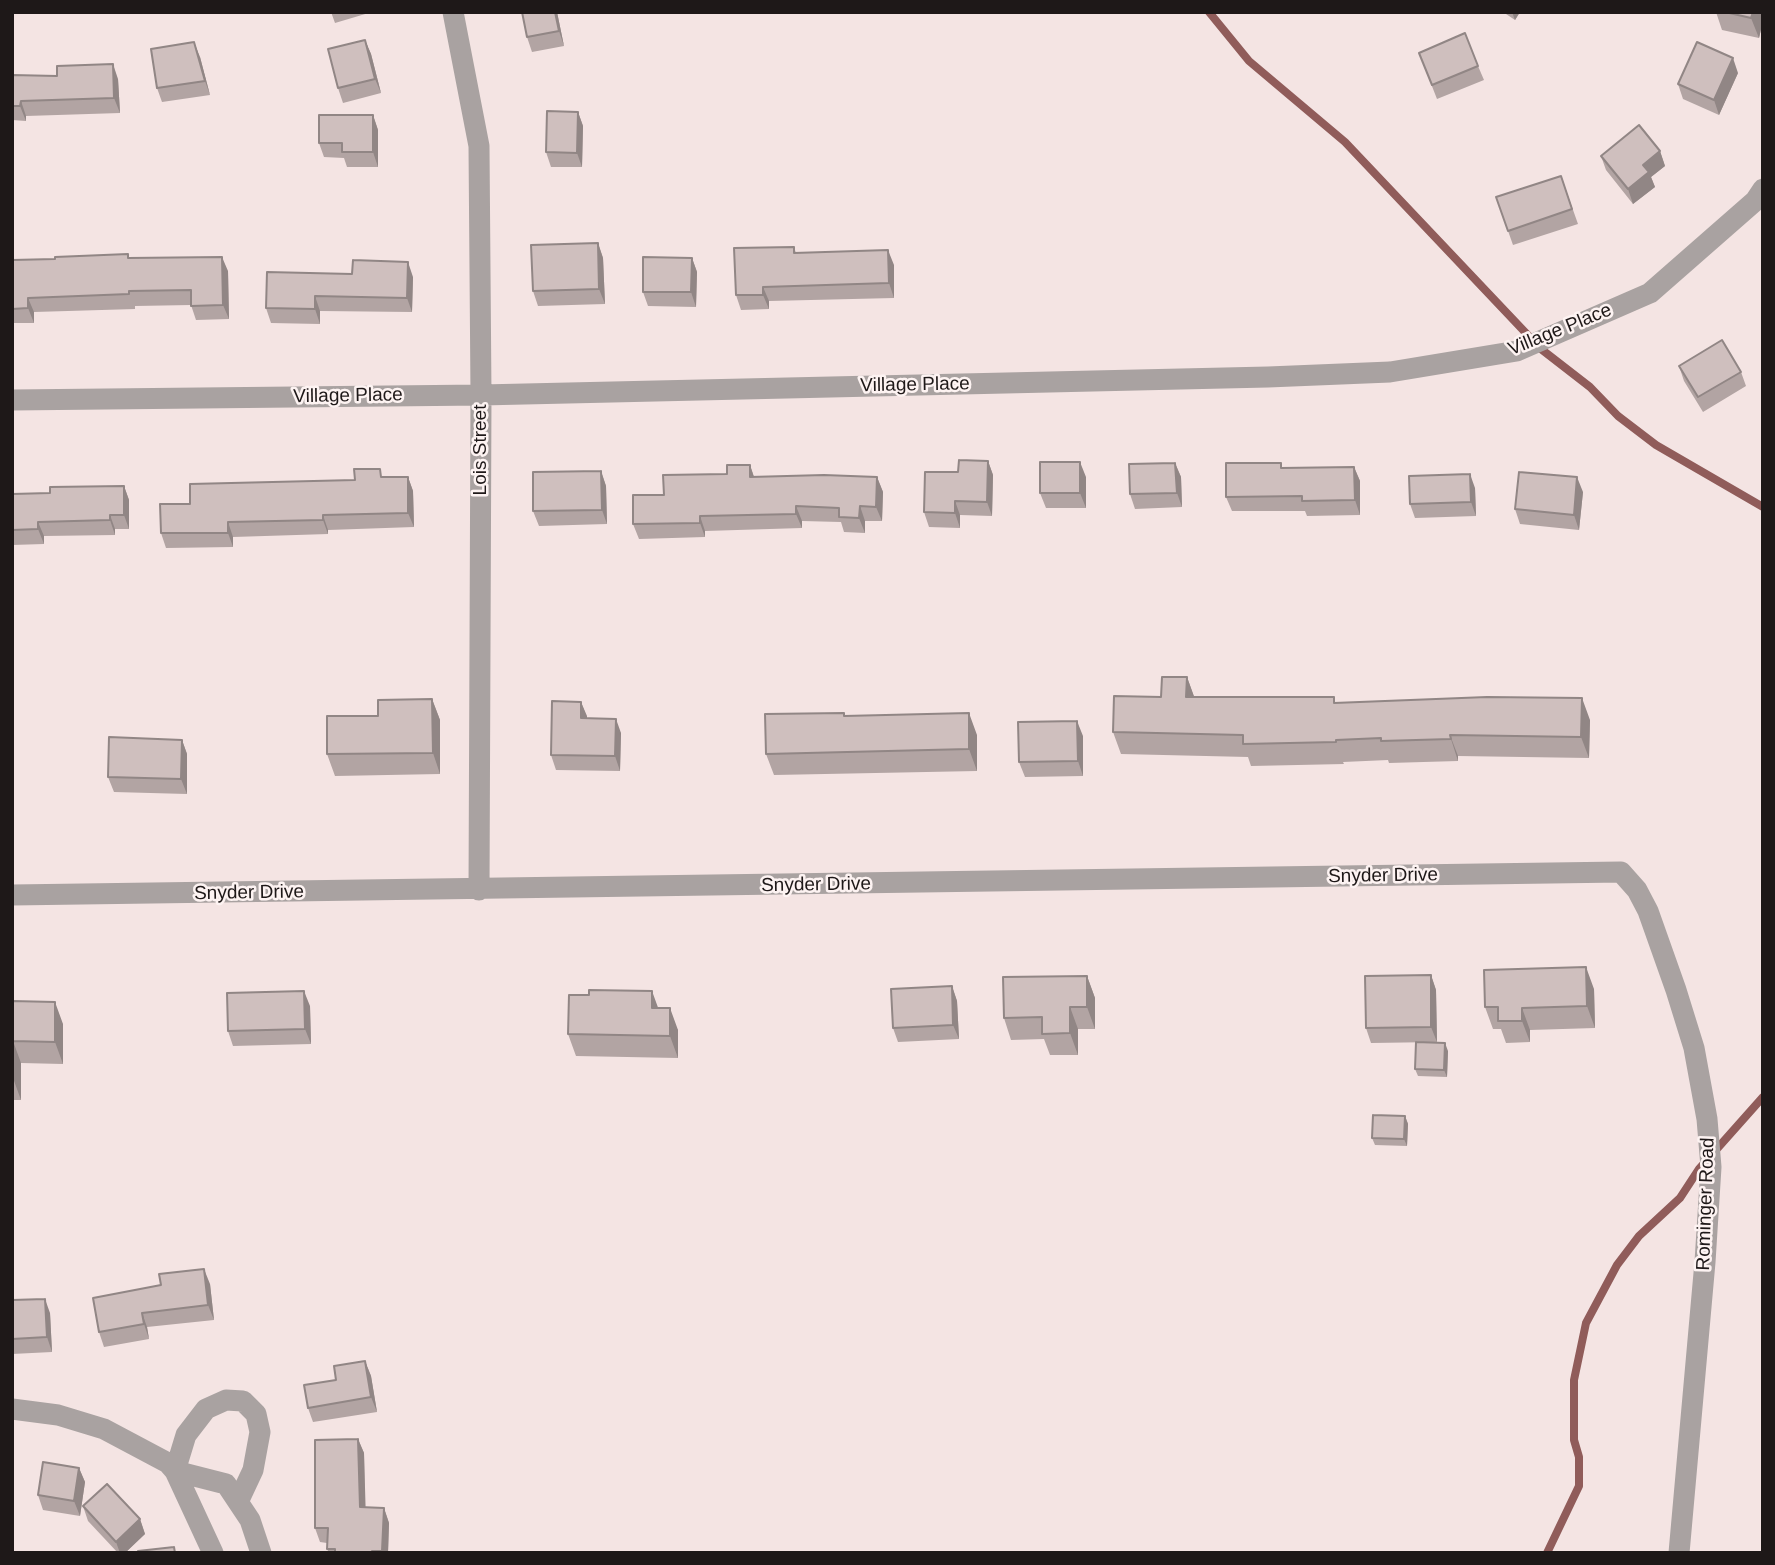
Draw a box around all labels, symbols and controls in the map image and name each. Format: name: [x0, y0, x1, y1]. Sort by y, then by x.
street label: Village Place: [1505, 299, 1615, 361]
street label: Village Place: [860, 373, 970, 397]
street label: Village Place: [293, 384, 403, 408]
street label: Lois Street: [470, 405, 492, 495]
street label: Snyder Drive: [1328, 864, 1438, 888]
street label: Snyder Drive: [761, 873, 871, 897]
street label: Snyder Drive: [194, 881, 304, 905]
street label: Rominger Road: [1692, 1137, 1720, 1271]

